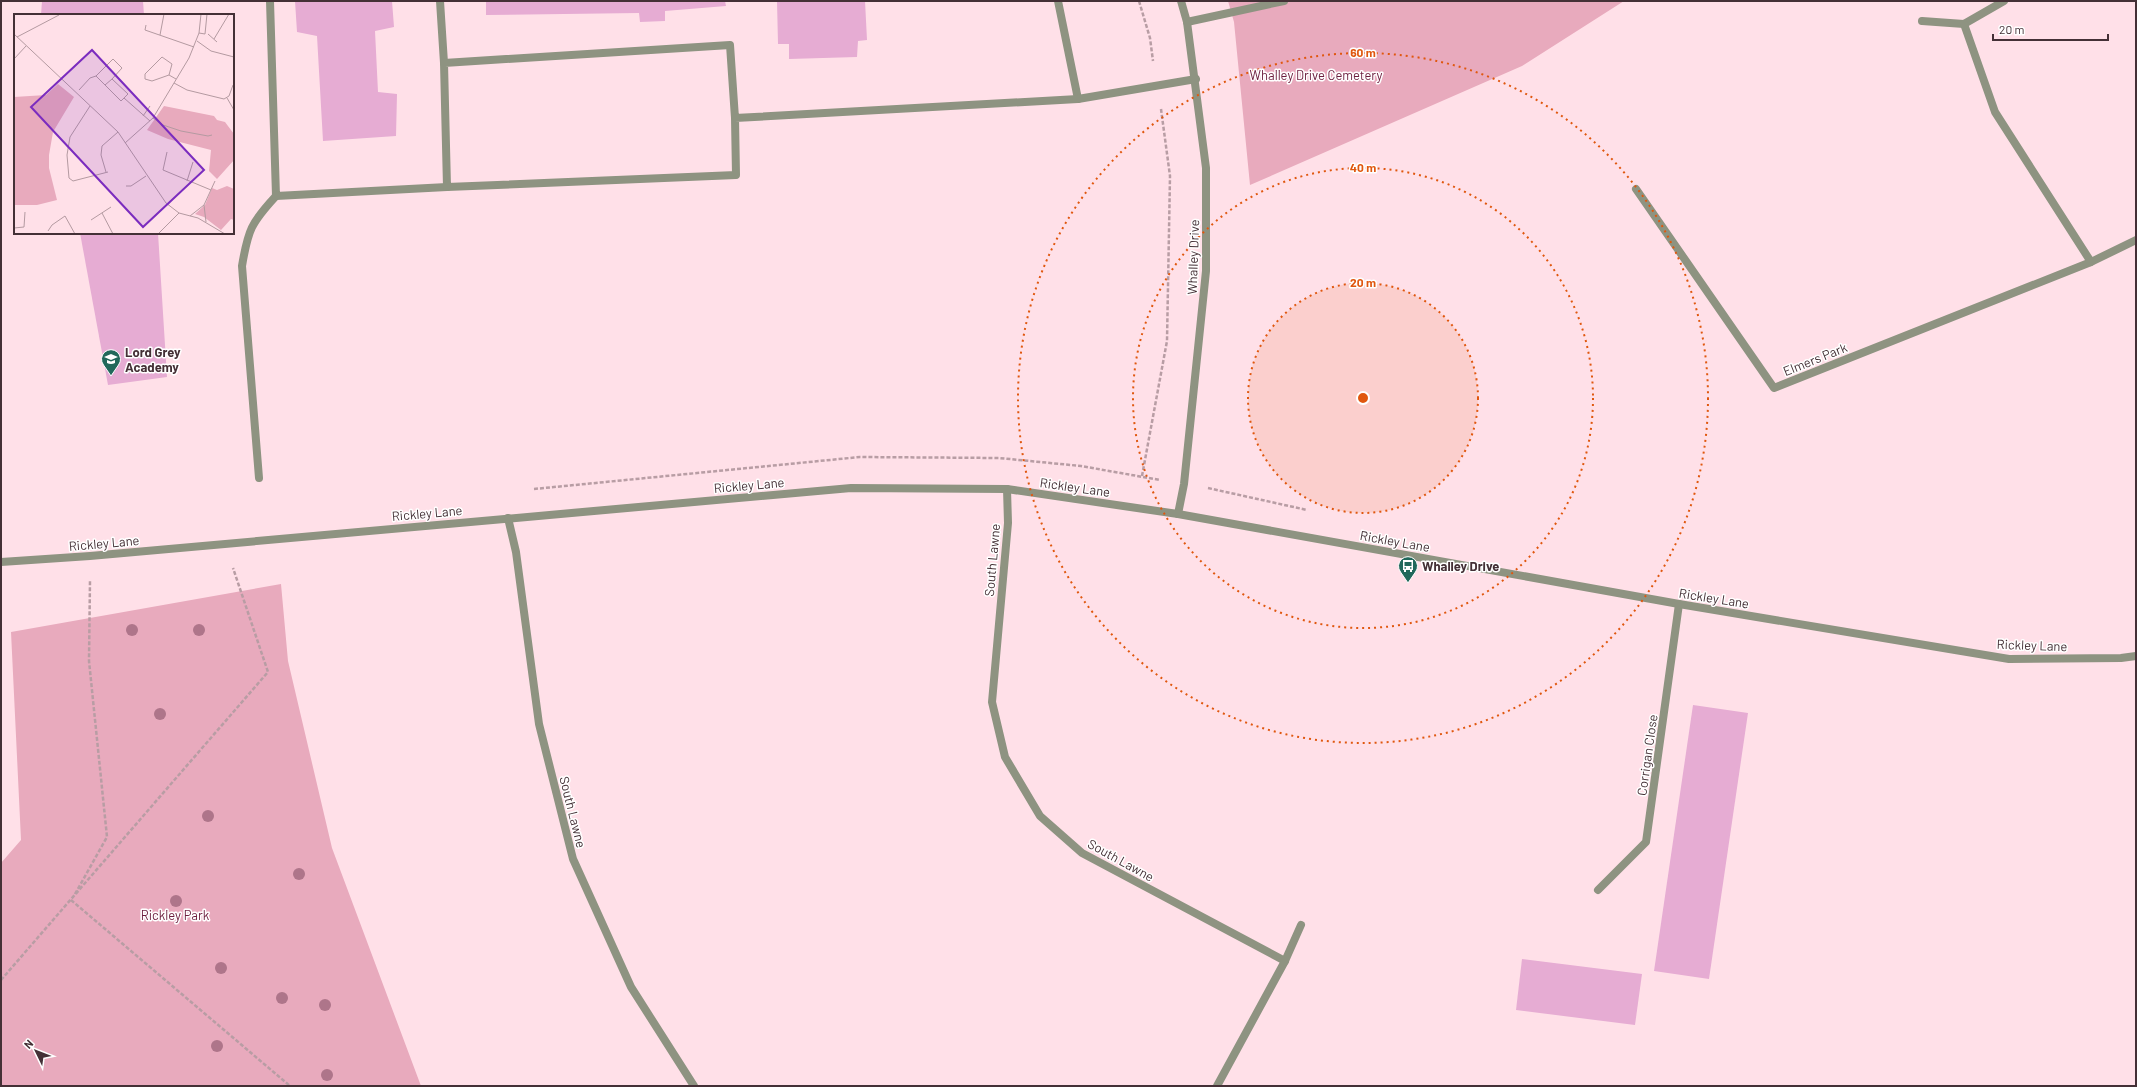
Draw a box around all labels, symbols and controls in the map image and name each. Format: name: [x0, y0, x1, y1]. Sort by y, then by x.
inset map: [14, 14, 234, 234]
scale bar: [1993, 16, 2108, 42]
text: 20 m: [1999, 22, 2025, 36]
text: 60 m: [1350, 45, 1376, 59]
park label: Whalley Drive Cemetery: [1250, 67, 1382, 83]
text: 40 m: [1350, 160, 1376, 174]
street label: Whalley Drive: [1184, 219, 1202, 295]
text: 20 m: [1350, 275, 1376, 289]
street label: Elmers Park: [1781, 339, 1850, 379]
place label: Lord Grey Academy: [125, 344, 181, 375]
school or university icon: Lord Grey Academy: [100, 348, 122, 376]
centre of rings: [1356, 391, 1370, 405]
street label: Rickley Lane: [713, 474, 785, 496]
street label: Rickley Lane: [1039, 474, 1111, 500]
street label: Rickley Lane: [391, 502, 463, 524]
street label: South Lawne: [981, 523, 1003, 597]
street label: Rickley Lane: [1359, 527, 1431, 555]
street label: Rickley Lane: [68, 532, 140, 554]
bus stop icon: Whalley Drive: [1397, 555, 1419, 583]
place label: Whalley Drive: [1422, 558, 1499, 574]
street label: Rickley Lane: [1678, 585, 1750, 611]
street label: Rickley Lane: [1996, 636, 2068, 654]
street label: Corrigan Close: [1633, 713, 1661, 797]
street label: South Lawne: [556, 775, 590, 849]
street label: South Lawne: [1085, 835, 1157, 885]
park label: Rickley Park: [141, 907, 210, 923]
north arrow: [16, 1031, 56, 1071]
text: N: [21, 1037, 36, 1051]

